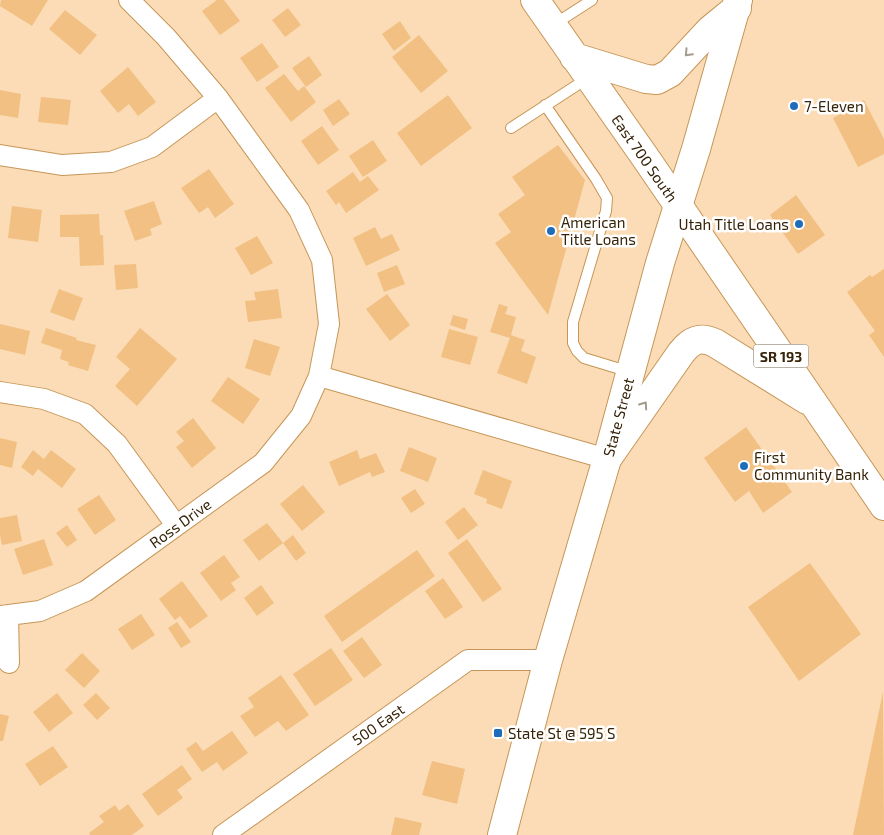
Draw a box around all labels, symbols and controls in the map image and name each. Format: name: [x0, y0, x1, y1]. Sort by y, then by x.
one-way arrow: [685, 48, 694, 57]
place label: 7-Eleven: [804, 97, 864, 115]
marker: 7-Eleven: [788, 100, 800, 112]
street label: East 700 South: [608, 111, 682, 205]
place label: American Title Loans: [561, 213, 636, 248]
place label: Utah Title Loans: [679, 215, 789, 233]
marker: Utah Title Loans: [793, 218, 805, 230]
marker: American Title Loans: [545, 225, 557, 237]
road number: SR 193: [754, 344, 808, 368]
street label: State Street: [599, 375, 637, 458]
one-way arrow: [638, 401, 647, 411]
place label: First Community Bank: [754, 448, 869, 483]
marker: First Community Bank: [738, 460, 750, 472]
street label: Ross Drive: [146, 495, 214, 551]
street label: 500 East: [348, 699, 408, 748]
place label: State St @ 595 S: [508, 724, 615, 742]
marker: State St @ 595 S: [492, 727, 504, 739]

